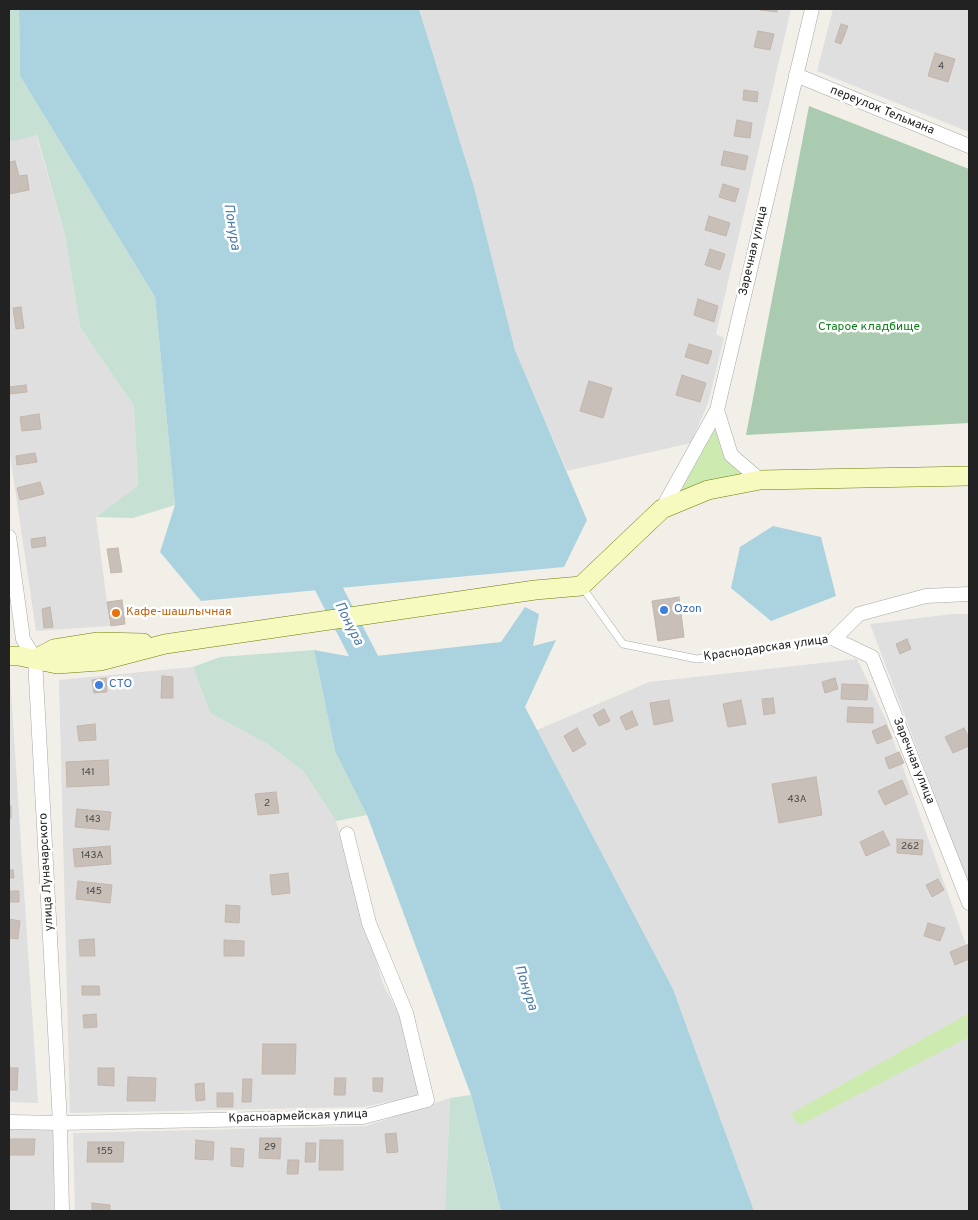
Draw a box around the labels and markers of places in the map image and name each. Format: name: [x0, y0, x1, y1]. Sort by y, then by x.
place label: Ozon: [674, 603, 702, 617]
marker: Ozon: [658, 604, 670, 616]
place label: Кафе-шашлычная: [126, 606, 232, 620]
marker: Кафе-шашлычная: [110, 607, 122, 619]
place label: СТО: [109, 678, 132, 692]
marker: СТО: [93, 679, 105, 691]

